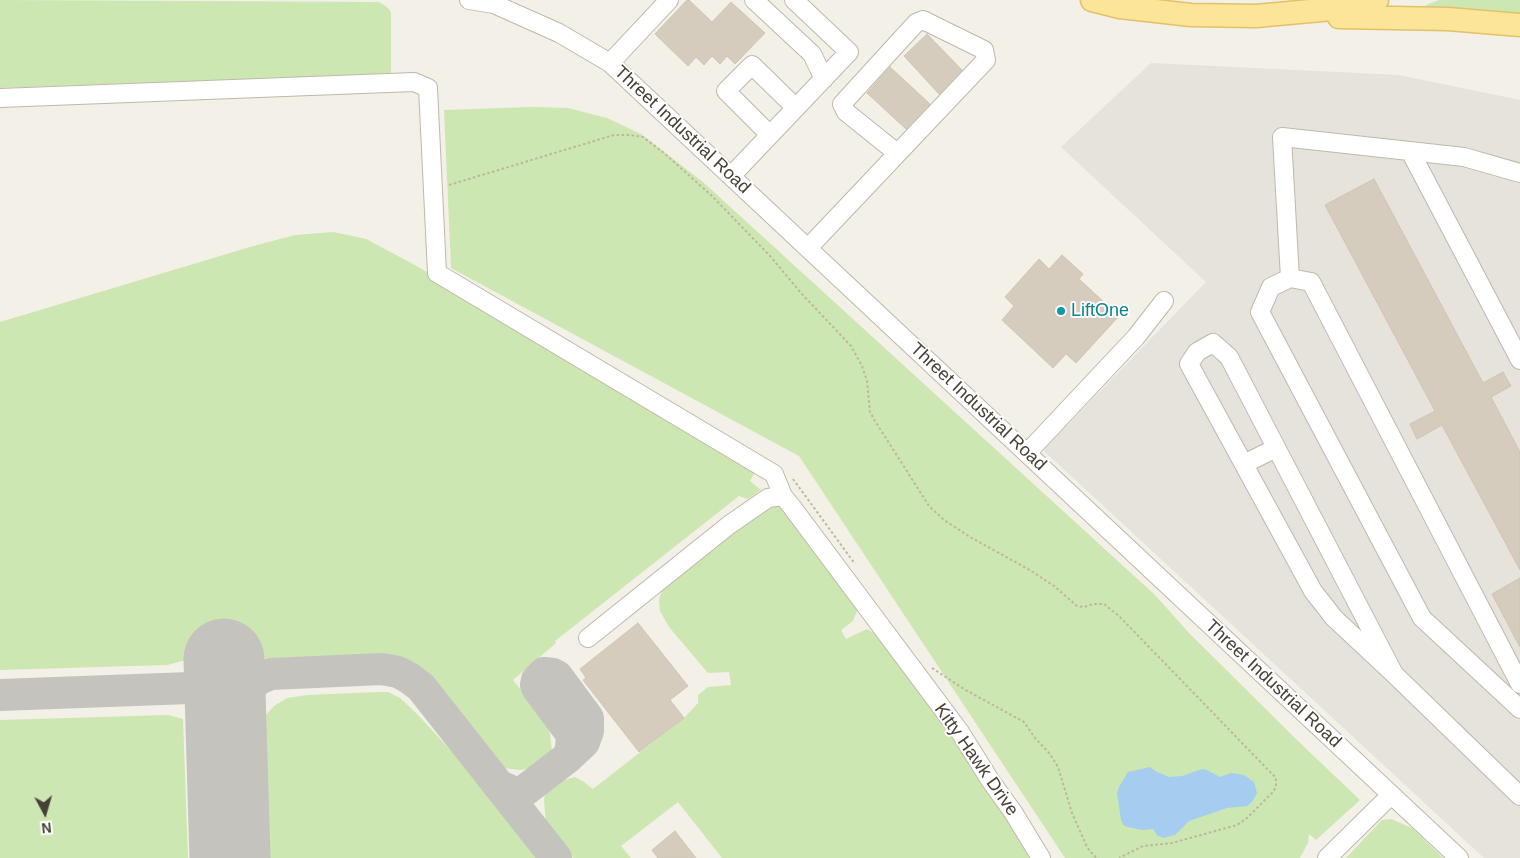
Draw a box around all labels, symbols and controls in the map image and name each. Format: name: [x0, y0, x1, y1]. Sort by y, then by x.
street label: Threet Industrial Road: [610, 61, 754, 199]
place label: LiftOne: [1071, 300, 1129, 322]
marker: LiftOne: [1055, 305, 1067, 317]
street label: Threet Industrial Road: [906, 338, 1050, 476]
street label: Threet Industrial Road: [1201, 615, 1345, 753]
street label: Kitty Hawk Drive: [929, 700, 1023, 820]
north arrow: [20, 788, 70, 838]
text: N: [41, 819, 52, 836]

